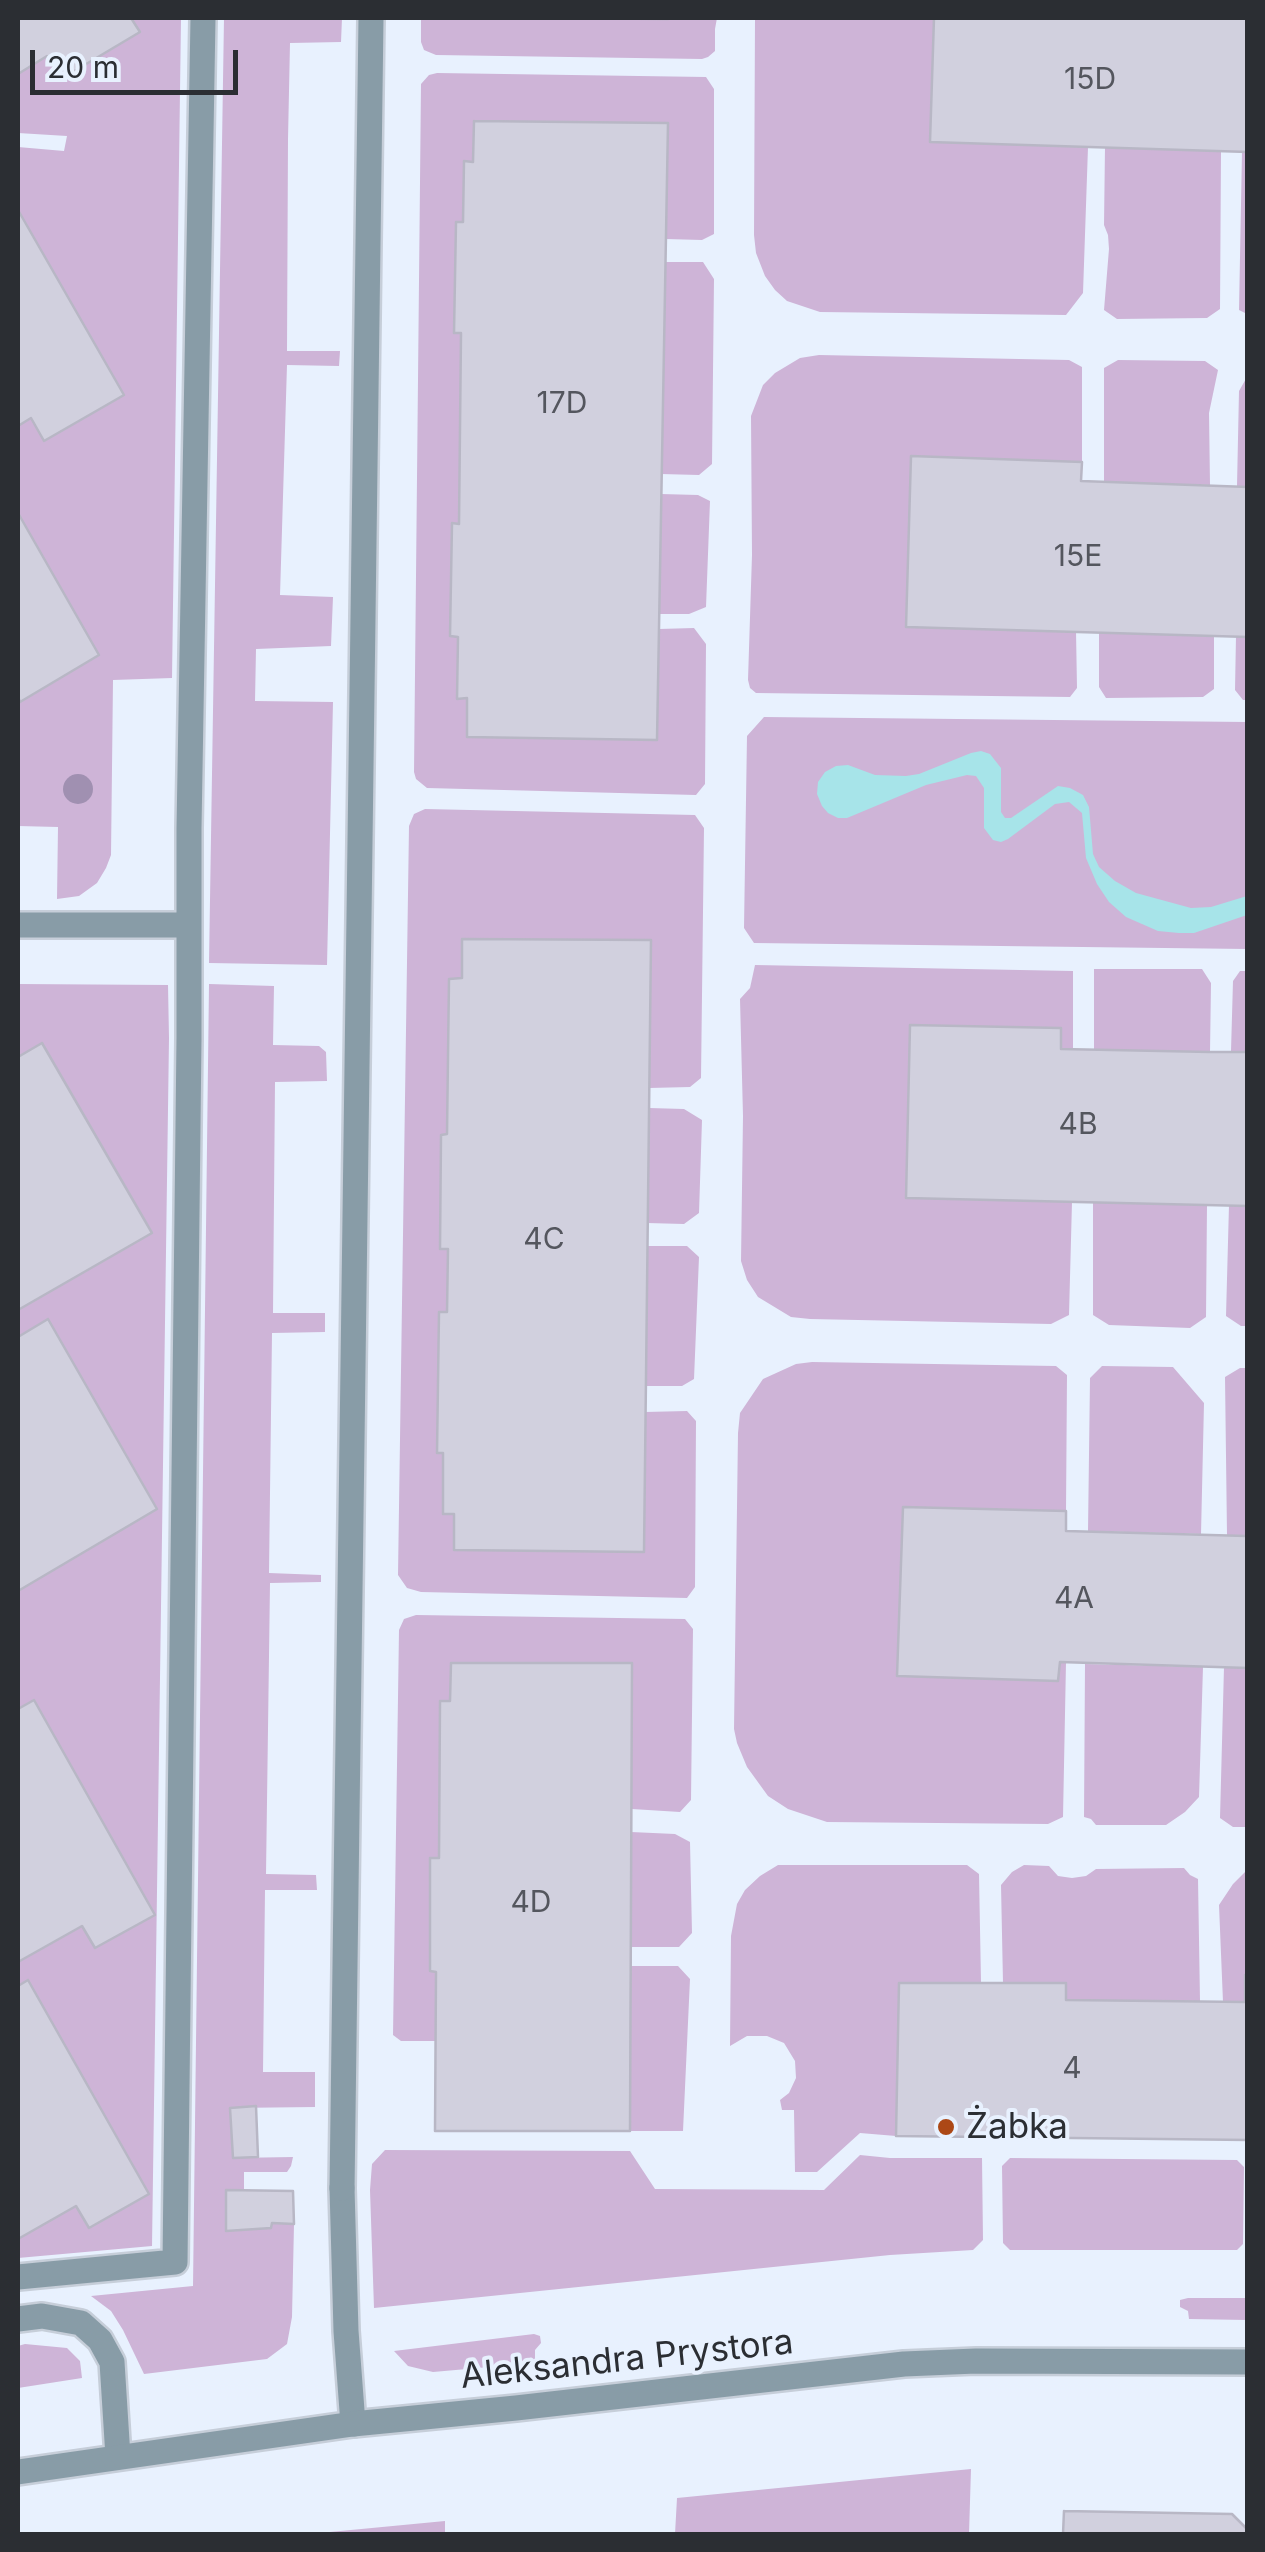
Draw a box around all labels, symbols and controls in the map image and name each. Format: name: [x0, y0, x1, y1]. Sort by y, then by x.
scale bar: [35, 30, 242, 92]
text: 20 m: [47, 49, 119, 85]
house number: 15D: [1064, 62, 1116, 98]
house number: 17D: [537, 386, 587, 422]
house number: 15E: [1054, 539, 1102, 575]
house number: 4B: [1058, 1107, 1098, 1143]
house number: 4C: [523, 1222, 565, 1258]
house number: 4A: [1054, 1581, 1094, 1617]
house number: 4D: [510, 1885, 552, 1921]
house number: 4: [1062, 2051, 1082, 2087]
place label: Żabka: [966, 2106, 1068, 2148]
marker: Żabka: [935, 2116, 957, 2138]
street label: Aleksandra Prystora: [459, 2322, 795, 2398]

